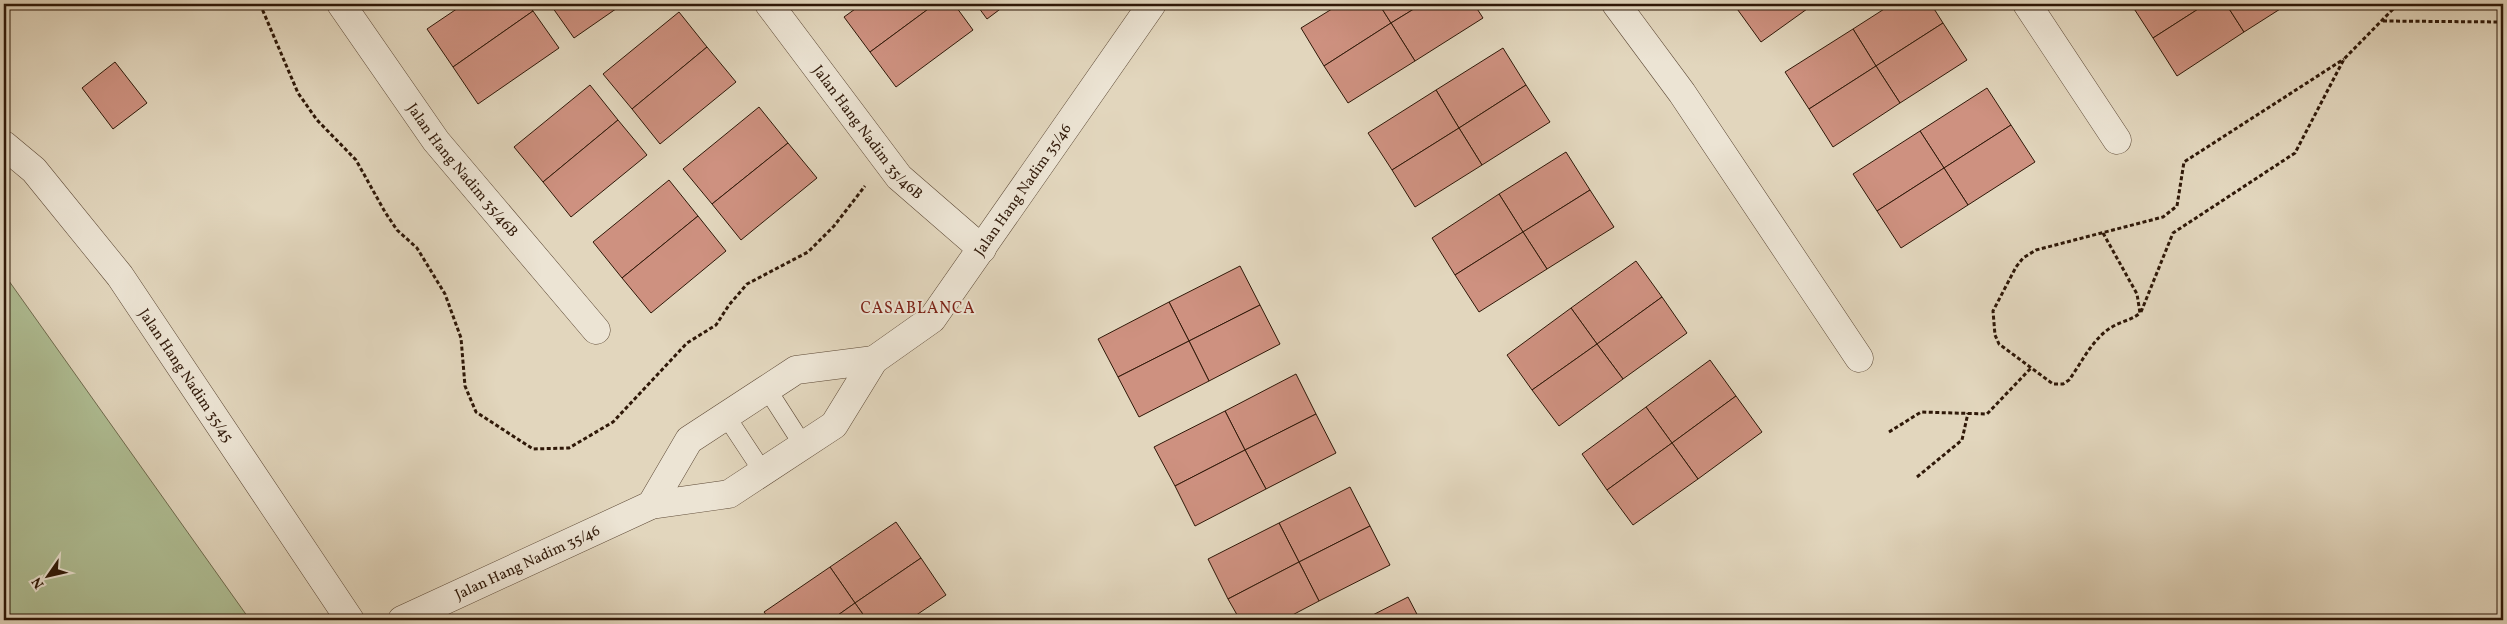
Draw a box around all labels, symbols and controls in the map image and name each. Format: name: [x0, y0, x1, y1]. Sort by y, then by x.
street label: Jalan Hang Nadim 35/46B: [807, 61, 927, 205]
street label: Jalan Hang Nadim 35/46B: [401, 100, 522, 242]
street label: Jalan Hang Nadim 35/46: [970, 120, 1077, 261]
district label: CASABLANCA: [861, 298, 975, 320]
street label: Jalan Hang Nadim 35/45: [133, 305, 237, 447]
street label: Jalan Hang Nadim 35/46: [452, 521, 604, 606]
north arrow: [22, 552, 72, 602]
text: N: [28, 573, 49, 592]

